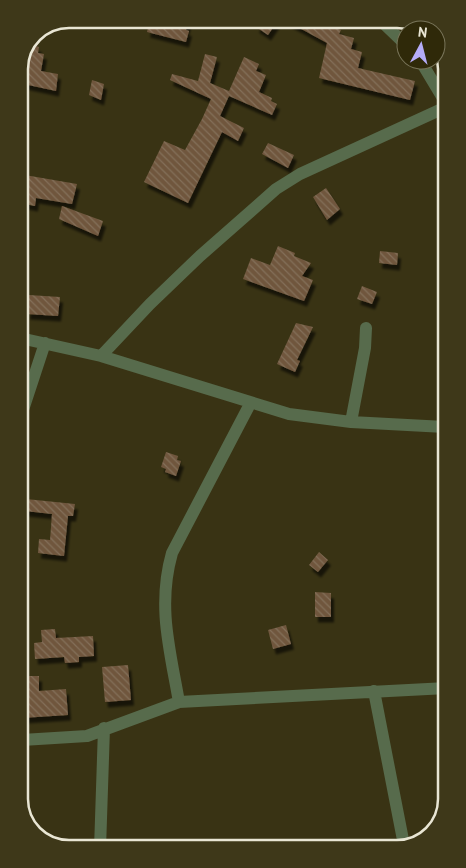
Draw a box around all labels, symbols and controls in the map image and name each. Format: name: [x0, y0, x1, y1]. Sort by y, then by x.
north arrow: [396, 20, 446, 70]
text: N: [417, 23, 428, 42]

